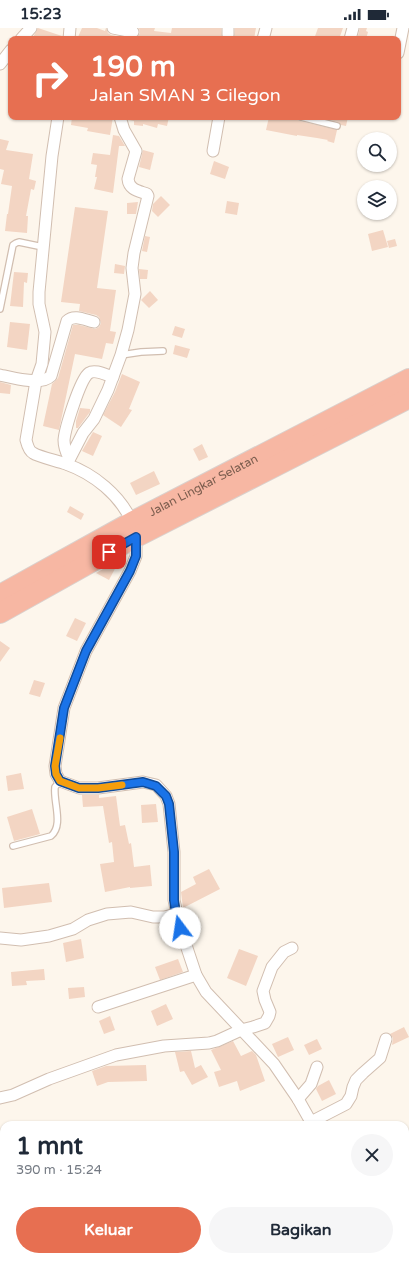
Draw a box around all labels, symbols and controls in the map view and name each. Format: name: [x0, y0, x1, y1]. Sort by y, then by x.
text: 15:23: [20, 5, 62, 23]
text: 190 m: [90, 50, 176, 84]
icon: right: [24, 52, 76, 104]
text: Jalan SMAN 3 Cilegon: [90, 84, 281, 106]
map controls: [357, 132, 397, 220]
button: search: [357, 132, 397, 172]
button: layers: [357, 180, 397, 220]
street label: Jalan Lingkar Selatan: [146, 451, 260, 519]
pin: [92, 535, 126, 569]
icon: arrive: [98, 541, 120, 563]
position arrow: [159, 907, 201, 949]
text: 1 mnt: [16, 1132, 83, 1161]
button: close: [351, 1134, 393, 1176]
text: 390 m · 15:24: [16, 1162, 102, 1178]
button: Keluar: [16, 1207, 201, 1253]
button: Bagikan: [209, 1207, 393, 1253]

